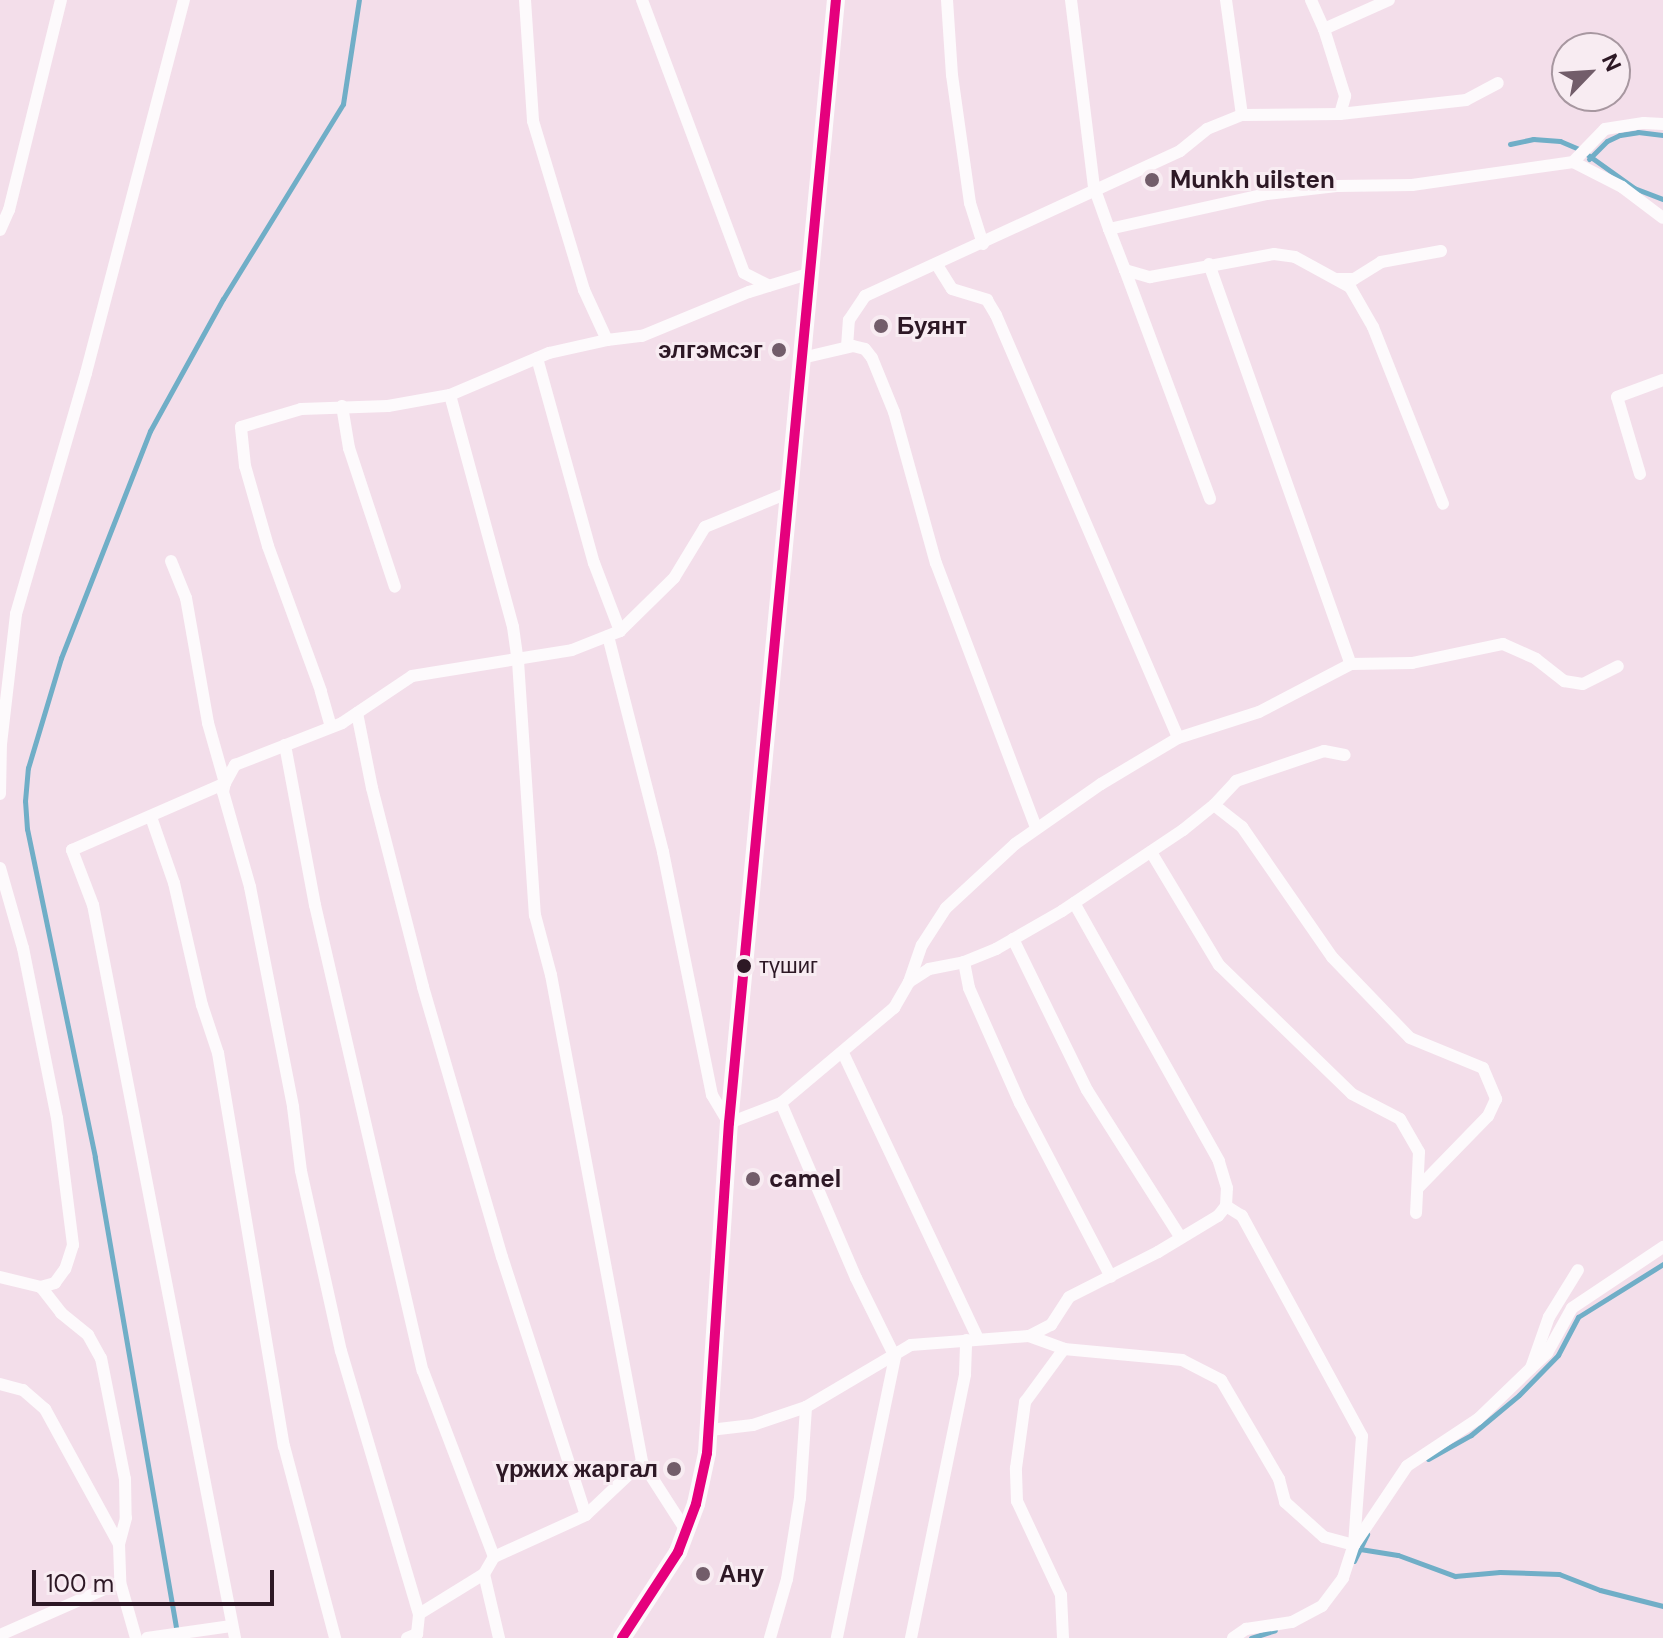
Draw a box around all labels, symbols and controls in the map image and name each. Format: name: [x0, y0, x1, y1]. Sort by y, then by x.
north arrow: [1551, 32, 1631, 112]
text: N: [1595, 49, 1628, 76]
place label: Munkh uilsten: [1170, 166, 1335, 194]
marker: Munkh uilsten: [1141, 169, 1163, 191]
place label: Буянт: [897, 312, 967, 340]
marker: Буянт: [872, 317, 890, 335]
place label: элгэмсэг: [658, 336, 763, 364]
marker: элгэмсэг: [770, 341, 788, 359]
place label: түшиг: [759, 953, 818, 979]
marker: түшиг: [736, 958, 752, 974]
place label: camel: [769, 1165, 841, 1193]
marker: camel: [744, 1170, 762, 1188]
place label: үржих жаргал: [496, 1455, 658, 1483]
marker: үржих жаргал: [665, 1460, 683, 1478]
scale bar: [36, 1554, 278, 1604]
place label: Ану: [719, 1560, 764, 1588]
marker: Ану: [694, 1565, 712, 1583]
text: 100 m: [46, 1568, 114, 1599]

